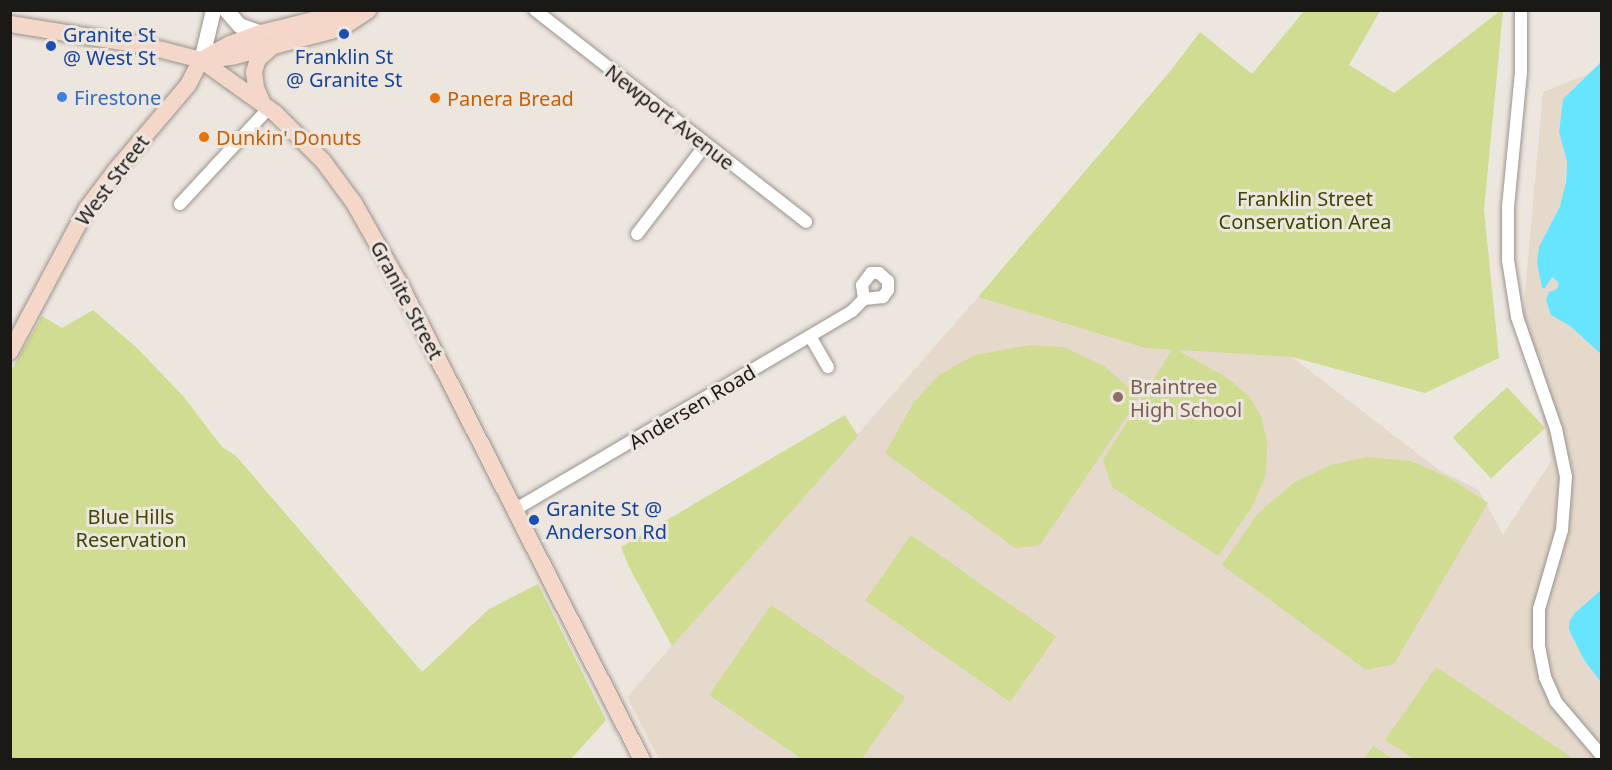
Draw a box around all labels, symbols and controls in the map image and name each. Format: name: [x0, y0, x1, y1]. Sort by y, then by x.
place label: Granite St @ West St: [63, 22, 156, 69]
marker: Franklin St @ Granite St: [337, 27, 351, 41]
marker: Granite St @ West St: [44, 39, 58, 53]
place label: Franklin St @ Granite St: [286, 44, 402, 91]
street label: Newport Avenue: [601, 59, 739, 175]
place label: Firestone: [74, 85, 161, 109]
place label: Panera Bread: [447, 86, 574, 110]
marker: Firestone: [55, 90, 69, 104]
marker: Panera Bread: [428, 91, 442, 105]
place label: Dunkin' Donuts: [216, 125, 361, 149]
street label: West Street: [70, 130, 154, 230]
marker: Dunkin' Donuts: [197, 130, 211, 144]
park label: Franklin Street Conservation Area: [1219, 187, 1391, 234]
street label: Granite Street: [366, 237, 448, 363]
street label: Andersen Road: [624, 360, 760, 454]
place label: Braintree High School: [1130, 374, 1242, 421]
marker: Braintree High School: [1111, 390, 1125, 404]
place label: Granite St @ Anderson Rd: [546, 496, 667, 543]
park label: Blue Hills Reservation: [75, 504, 187, 551]
marker: Granite St @ Anderson Rd: [527, 513, 541, 527]

